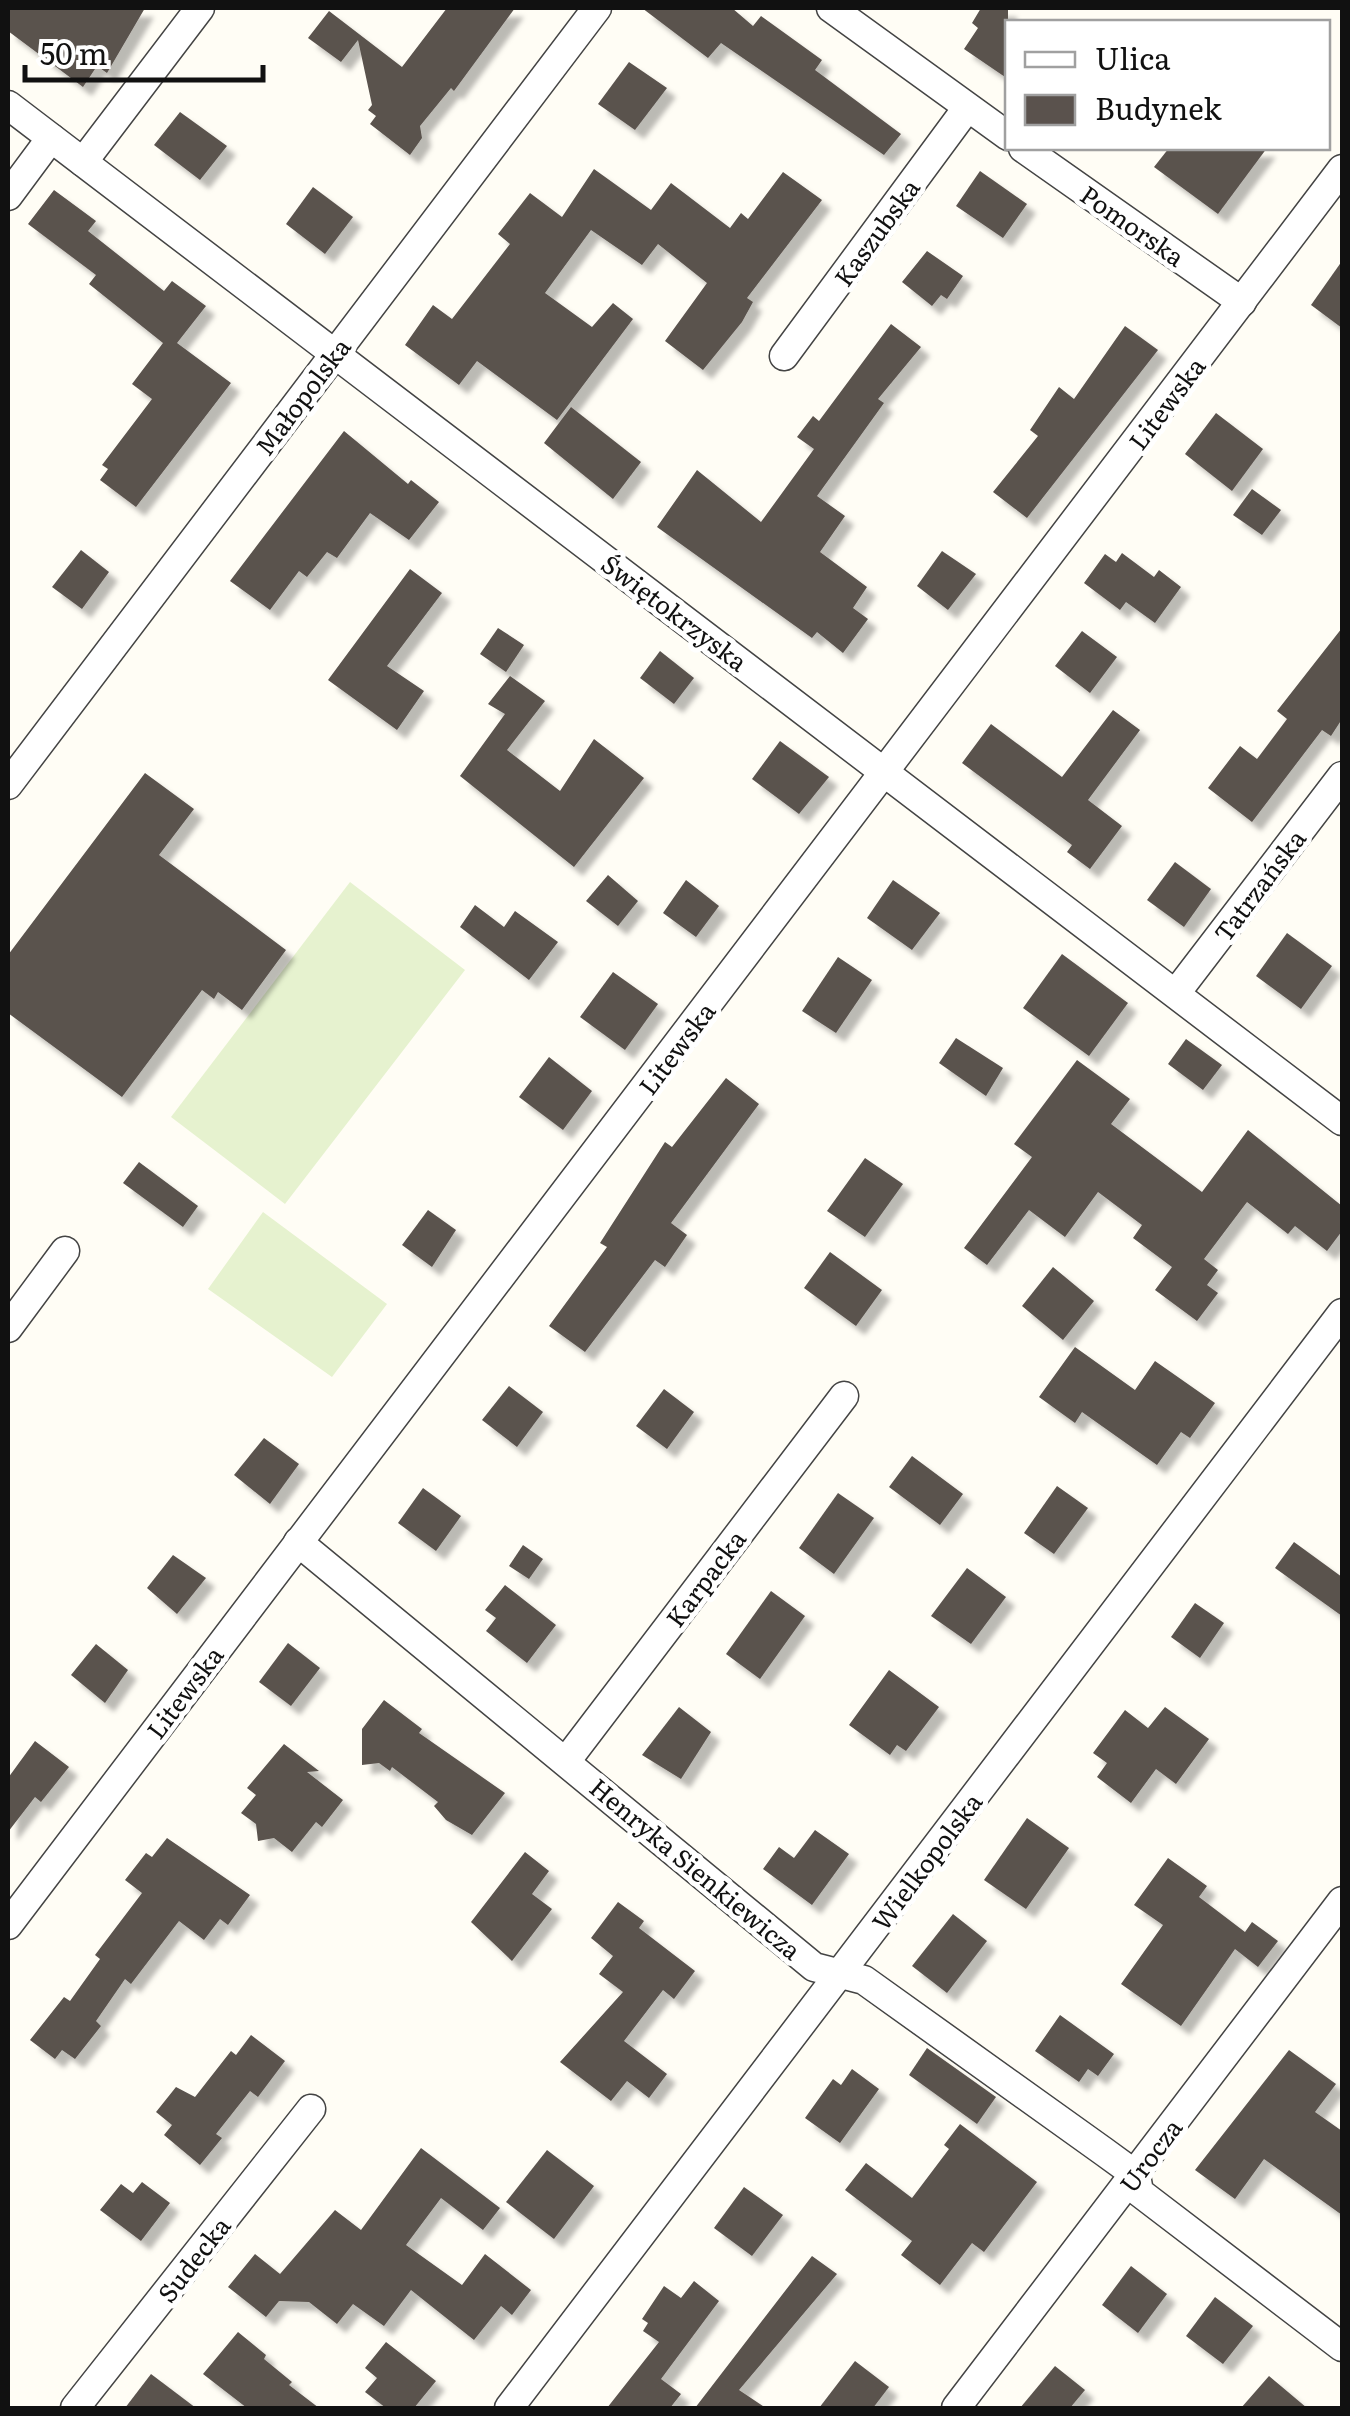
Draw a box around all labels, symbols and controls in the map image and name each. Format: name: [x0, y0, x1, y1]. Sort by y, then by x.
scale bar: [25, 20, 262, 82]
legend: [1005, 20, 1330, 150]
text: 50 m: [40, 30, 108, 74]
text: Ulica: [1095, 35, 1171, 79]
text: Budynek: [1095, 85, 1222, 129]
street label: Kaszubska: [824, 170, 928, 294]
street label: Pomorska: [1073, 175, 1193, 275]
street label: Małopolska: [245, 329, 359, 463]
street label: Litewska: [1119, 348, 1213, 457]
street label: Świętokrzyska: [594, 545, 756, 680]
street label: Tatrzańska: [1204, 821, 1314, 949]
street label: Litewska: [629, 993, 723, 1102]
street label: Karpacka: [656, 1521, 754, 1634]
street label: Litewska: [137, 1637, 231, 1746]
street label: Henryka Sienkiewicza: [582, 1768, 810, 1968]
street label: Wielkopolska: [862, 1784, 990, 1937]
street label: Urocza: [1110, 2110, 1190, 2200]
street label: Sudecka: [148, 2208, 239, 2310]

